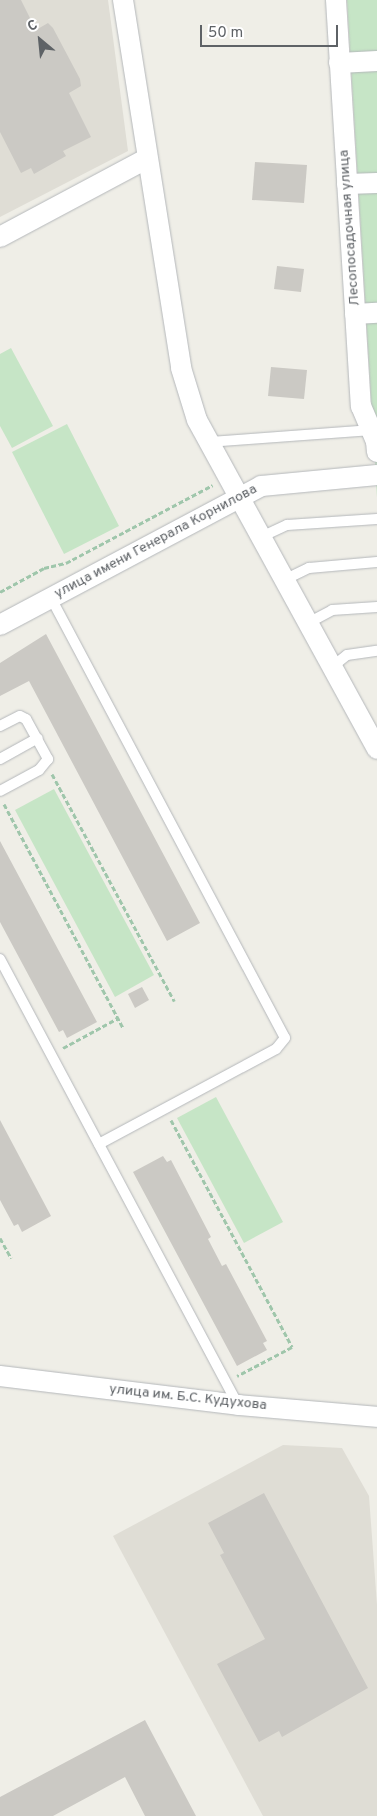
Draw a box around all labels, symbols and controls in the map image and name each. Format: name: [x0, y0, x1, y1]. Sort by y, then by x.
north arrow: [15, 15, 65, 65]
scale bar: [202, 15, 340, 47]
text: С: [25, 17, 41, 36]
text: 50 m: [208, 24, 243, 43]
street label: Лесопосадочная улица: [336, 149, 364, 307]
street label: улица имени Генерала Корнилова: [52, 481, 260, 603]
street label: улица им. Б.С. Кудухова: [108, 1381, 268, 1415]

